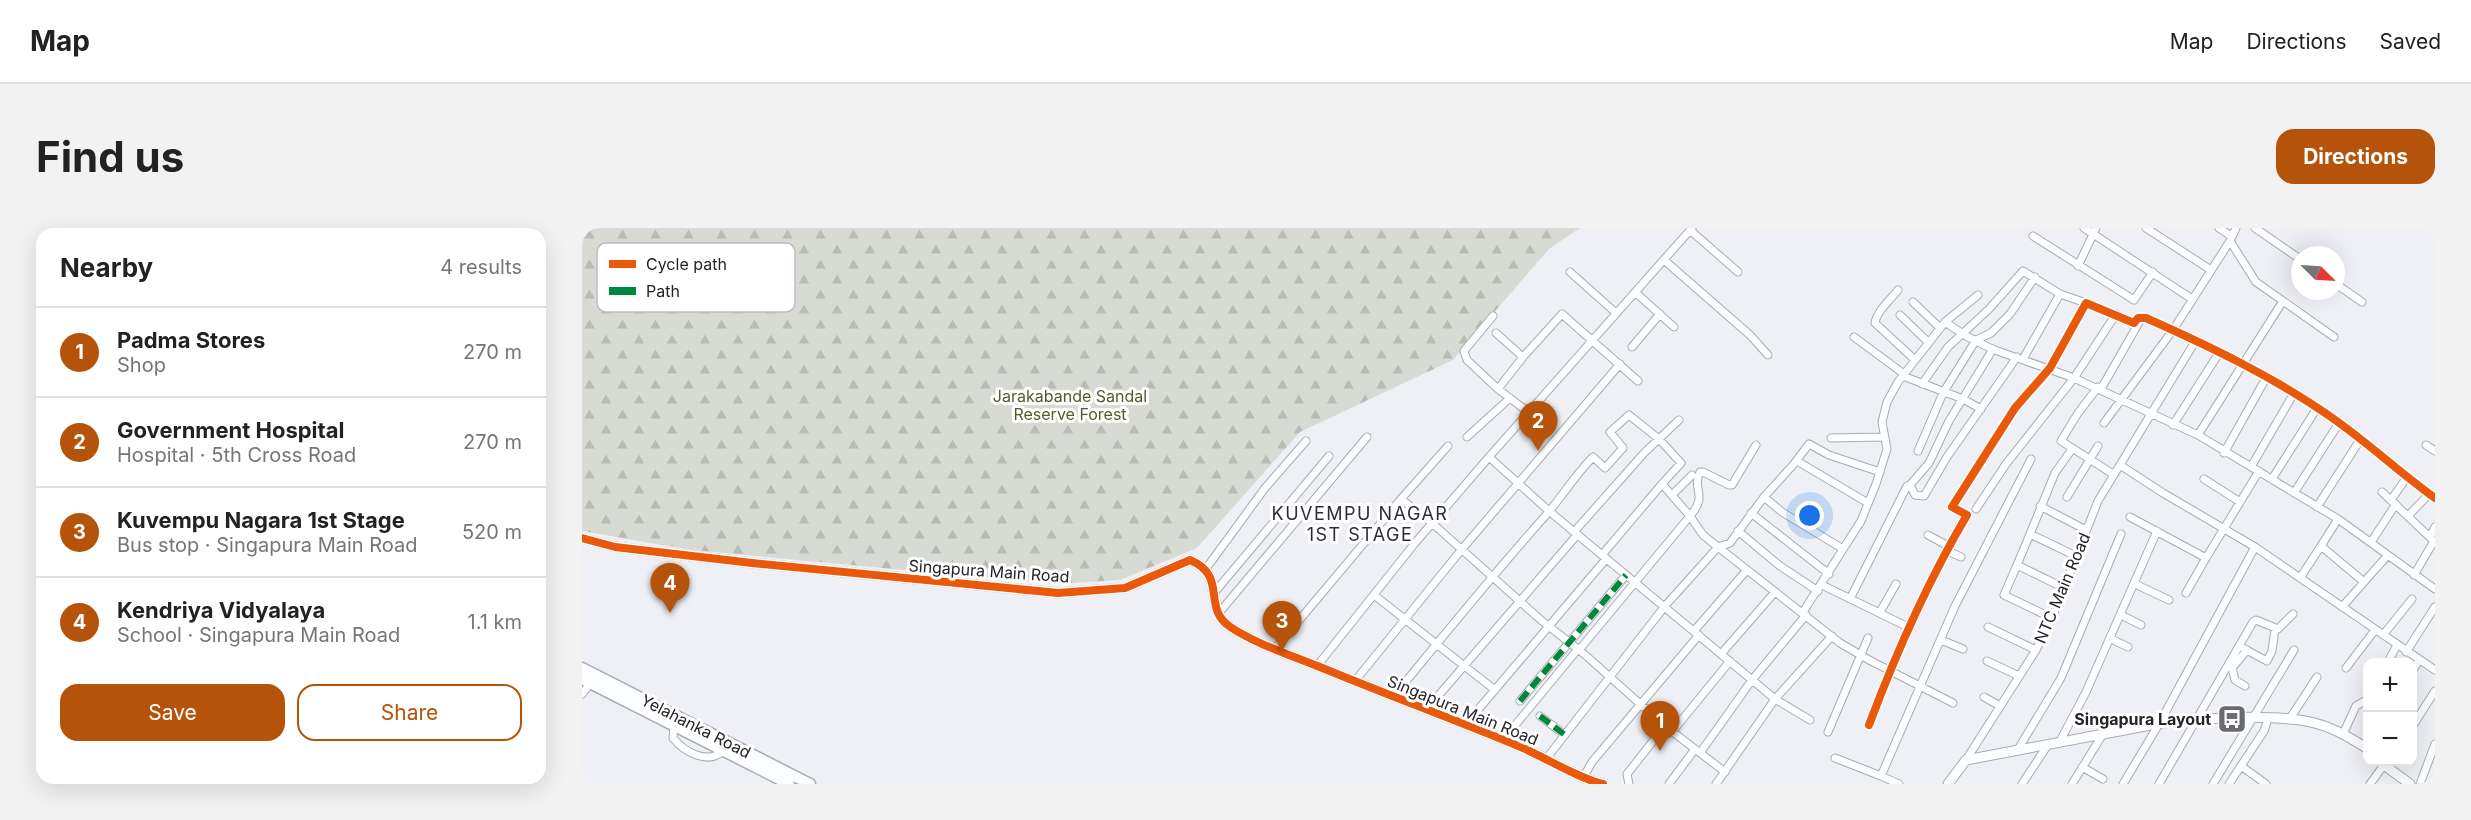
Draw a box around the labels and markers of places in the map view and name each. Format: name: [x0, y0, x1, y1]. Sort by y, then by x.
pin: 2: [1518, 402, 1558, 451]
pin: 4: [650, 564, 689, 613]
pin: 3: [1262, 602, 1302, 651]
pin: 1: [1640, 702, 1680, 751]
bus stop icon: Singapura Layout: [2216, 703, 2248, 735]
place label: Singapura Layout: [2074, 709, 2211, 729]

